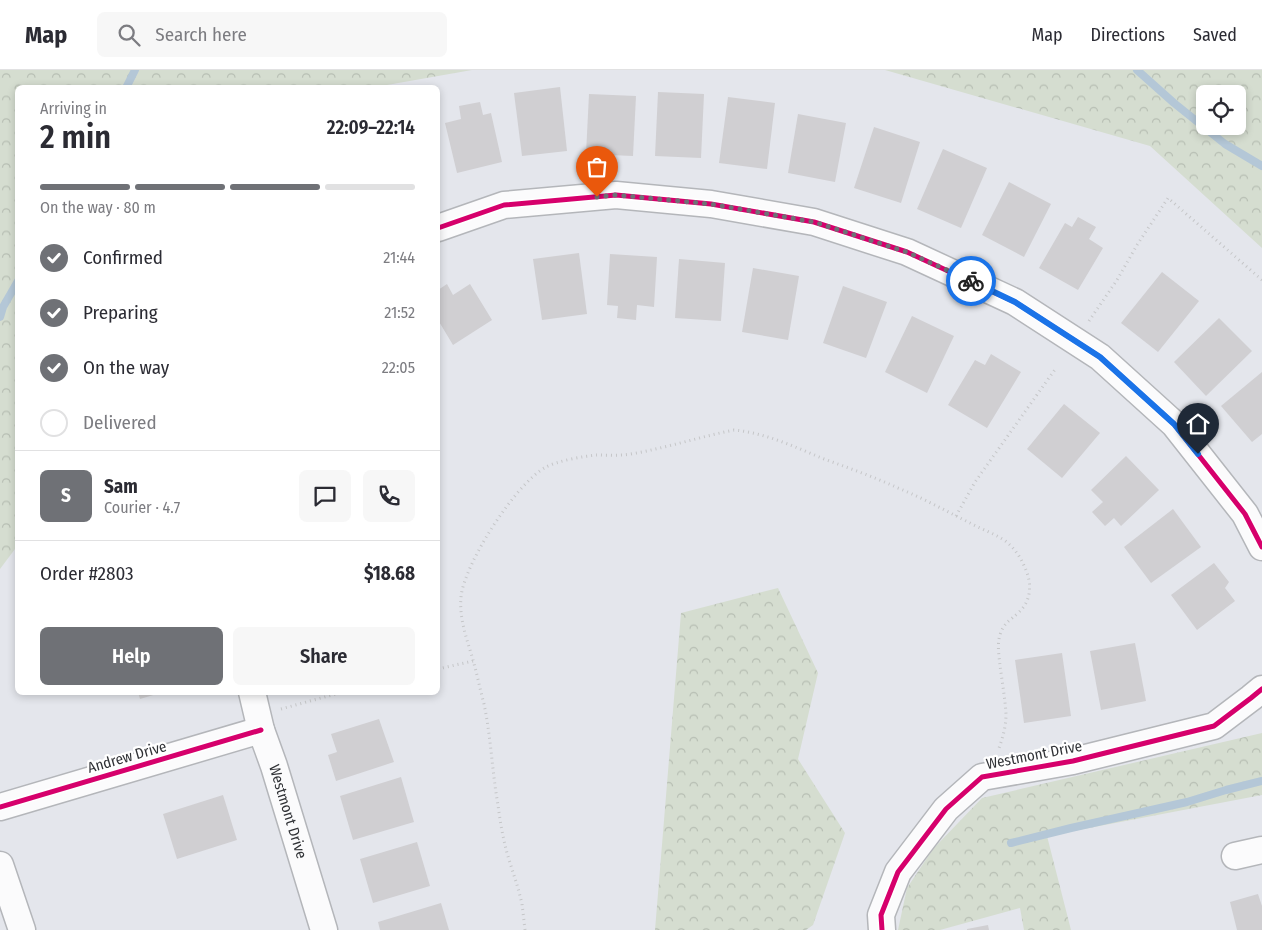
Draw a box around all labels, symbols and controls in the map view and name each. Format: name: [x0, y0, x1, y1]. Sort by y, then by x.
search box: [97, 12, 447, 57]
text: Map: [25, 21, 67, 49]
icon: search: [115, 21, 143, 49]
text: Search here: [155, 23, 247, 46]
text: Map: [1031, 24, 1063, 46]
text: Directions: [1091, 24, 1165, 46]
text: Saved: [1193, 24, 1237, 46]
map controls: [1196, 85, 1246, 135]
button: locate: [1196, 85, 1246, 135]
text: Arriving in: [40, 99, 107, 118]
text: 22:09–22:14: [327, 116, 415, 139]
text: 2 min: [40, 118, 111, 156]
pin: [576, 146, 618, 197]
icon: bag: [583, 153, 611, 181]
text: On the way · 80 m: [40, 198, 156, 217]
icon: check: [40, 244, 68, 272]
text: Confirmed: [83, 246, 163, 269]
text: 21:44: [383, 248, 415, 267]
courier: [946, 256, 996, 306]
icon: bike: [957, 267, 985, 295]
icon: check: [40, 299, 68, 327]
text: Preparing: [83, 301, 158, 324]
text: 21:52: [384, 303, 415, 322]
icon: check: [40, 354, 68, 382]
text: On the way: [83, 356, 169, 379]
text: 22:05: [382, 358, 415, 377]
pin: [1177, 403, 1219, 454]
icon: home: [1184, 410, 1212, 438]
text: Delivered: [83, 411, 157, 434]
button: chat: [299, 470, 351, 522]
button: phone: [363, 470, 415, 522]
text: Sam: [104, 475, 138, 498]
text: S: [61, 484, 71, 507]
text: Courier · 4.7: [104, 498, 180, 517]
text: Order #2803: [40, 562, 134, 585]
text: $18.68: [364, 562, 415, 585]
button: Help: [40, 627, 223, 685]
button: Share: [233, 627, 415, 685]
street label: Andrew Drive: [86, 737, 168, 777]
street label: Westmont Drive: [985, 737, 1083, 773]
street label: Westmont Drive: [265, 762, 311, 861]

